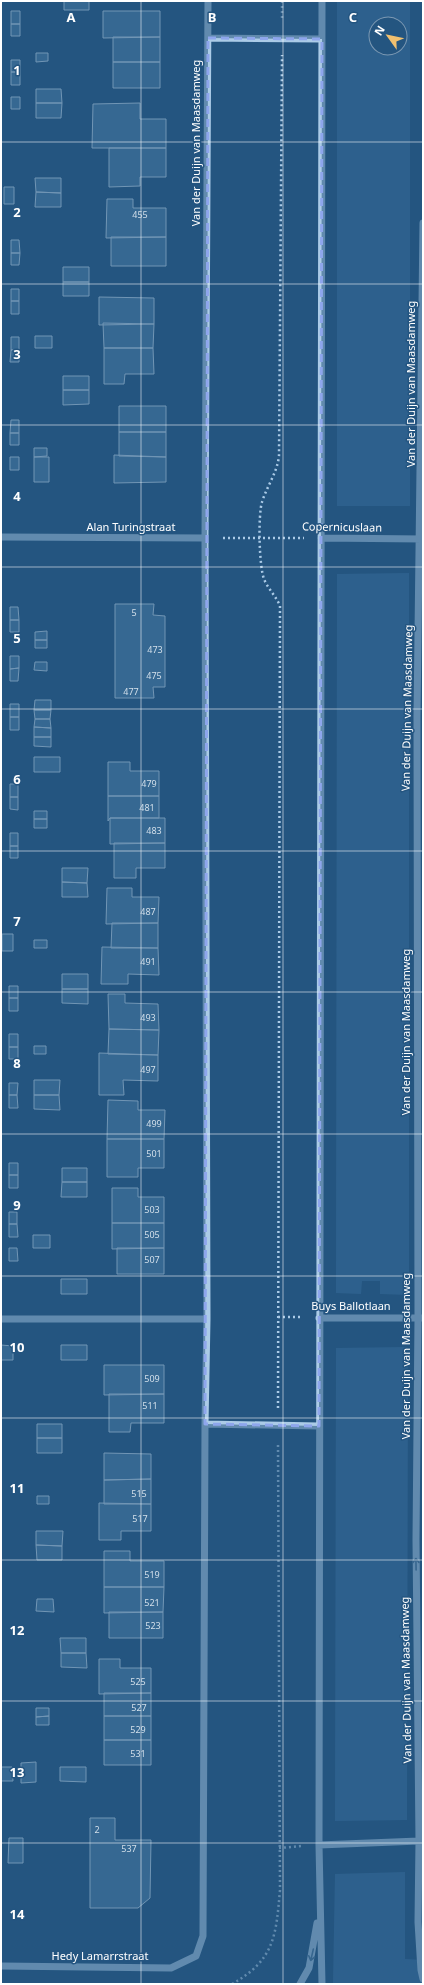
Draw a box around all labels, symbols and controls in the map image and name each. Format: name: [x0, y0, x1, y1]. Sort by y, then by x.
text: A: [67, 8, 76, 26]
text: B: [208, 8, 216, 26]
text: C: [349, 8, 357, 26]
north arrow: [368, 16, 408, 56]
text: N: [370, 22, 388, 38]
street label: Van der Duijn van Maasdamweg: [188, 60, 203, 226]
text: 1: [13, 61, 21, 79]
text: 2: [13, 203, 21, 221]
house number: 455: [132, 208, 148, 221]
street label: Van der Duijn van Maasdamweg: [403, 301, 418, 467]
text: 3: [13, 345, 21, 363]
text: 4: [13, 487, 21, 505]
street label: Copernicuslaan: [302, 518, 382, 535]
street label: Alan Turingstraat: [87, 519, 175, 534]
house number: 5: [131, 606, 137, 619]
street label: Van der Duijn van Maasdamweg: [398, 625, 415, 791]
text: 5: [13, 629, 21, 647]
house number: 473: [147, 643, 163, 656]
house number: 475: [146, 669, 162, 682]
house number: 477: [123, 685, 139, 698]
text: 6: [13, 770, 21, 788]
house number: 479: [141, 777, 157, 790]
house number: 481: [139, 801, 155, 814]
house number: 483: [146, 824, 162, 837]
house number: 487: [140, 905, 156, 918]
text: 7: [13, 912, 21, 930]
street label: Van der Duijn van Maasdamweg: [398, 949, 413, 1115]
house number: 491: [140, 955, 156, 968]
house number: 493: [140, 1011, 156, 1024]
text: 8: [13, 1054, 21, 1072]
house number: 497: [140, 1063, 156, 1076]
house number: 499: [146, 1117, 162, 1130]
house number: 501: [146, 1147, 162, 1160]
text: 9: [13, 1196, 21, 1214]
house number: 503: [144, 1203, 160, 1216]
house number: 505: [144, 1228, 160, 1241]
house number: 507: [144, 1253, 160, 1266]
street label: Van der Duijn van Maasdamweg: [398, 1273, 413, 1439]
street label: Buys Ballotlaan: [311, 1298, 391, 1313]
text: 10: [10, 1338, 24, 1356]
house number: 509: [144, 1372, 160, 1385]
house number: 511: [142, 1399, 158, 1412]
text: 11: [10, 1479, 24, 1497]
house number: 515: [131, 1487, 147, 1500]
house number: 517: [132, 1512, 148, 1525]
one-way arrow: [412, 1558, 420, 1571]
house number: 519: [144, 1568, 160, 1581]
house number: 521: [144, 1596, 160, 1609]
street label: Van der Duijn van Maasdamweg: [397, 1597, 414, 1763]
house number: 523: [145, 1619, 161, 1632]
text: 12: [10, 1621, 24, 1639]
house number: 525: [130, 1675, 146, 1688]
house number: 527: [131, 1701, 147, 1714]
house number: 529: [130, 1723, 146, 1736]
house number: 531: [130, 1747, 146, 1760]
text: 13: [10, 1763, 24, 1781]
house number: 2: [94, 1823, 100, 1836]
house number: 537: [121, 1842, 137, 1855]
text: 14: [10, 1905, 25, 1923]
street label: Hedy Lamarrstraat: [52, 1948, 148, 1963]
one-way arrow: [308, 1948, 316, 1961]

